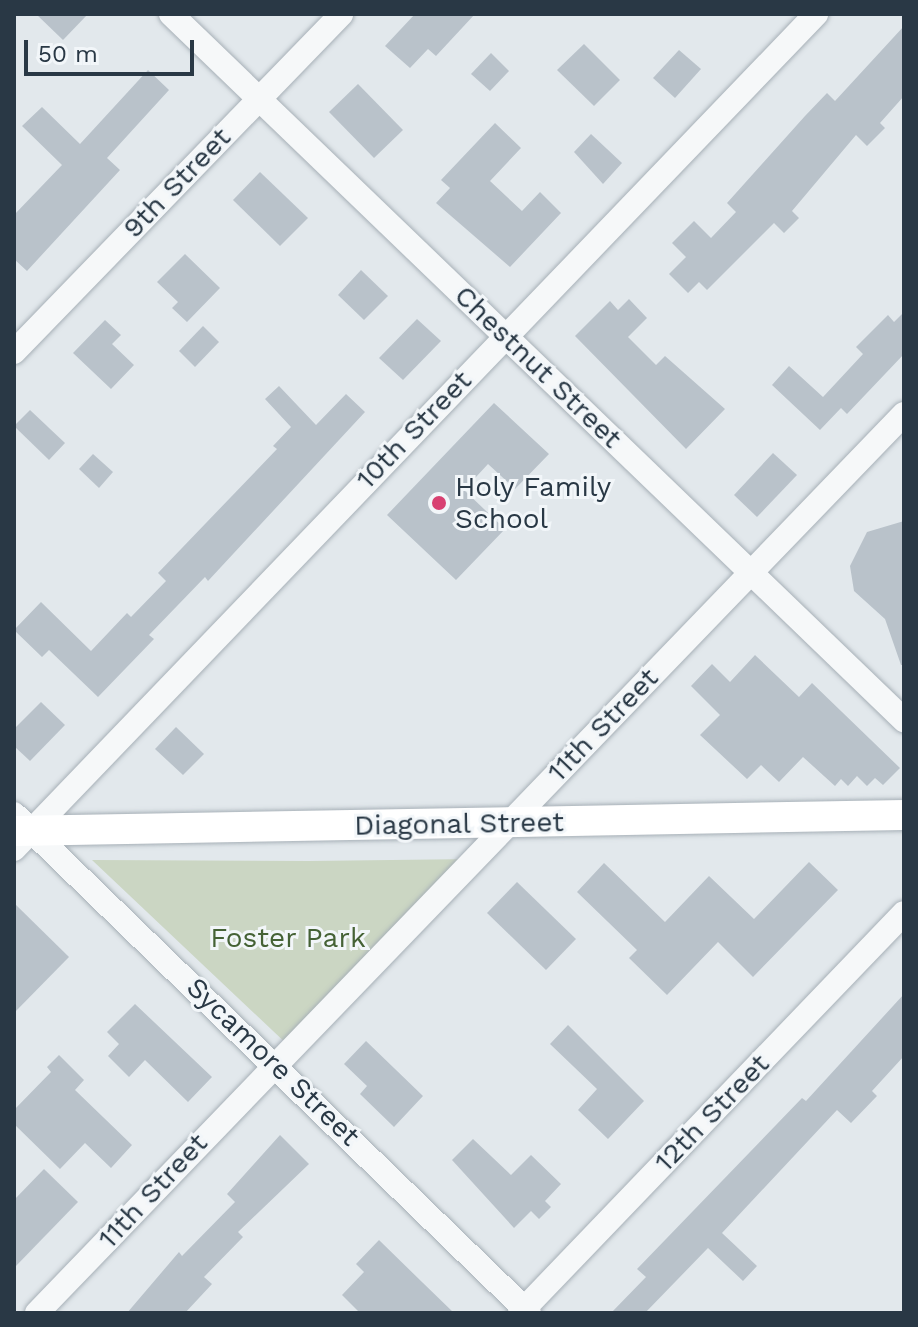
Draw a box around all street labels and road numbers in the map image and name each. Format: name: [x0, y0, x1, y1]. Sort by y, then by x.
street label: 9th Street: [116, 121, 238, 245]
street label: Chestnut Street: [447, 279, 629, 455]
street label: 10th Street: [349, 364, 479, 496]
street label: 11th Street: [541, 661, 665, 789]
street label: Diagonal Street: [353, 805, 565, 843]
street label: Sycamore Street: [179, 971, 367, 1153]
street label: 12th Street: [648, 1047, 776, 1179]
street label: 11th Street: [91, 1127, 215, 1255]

